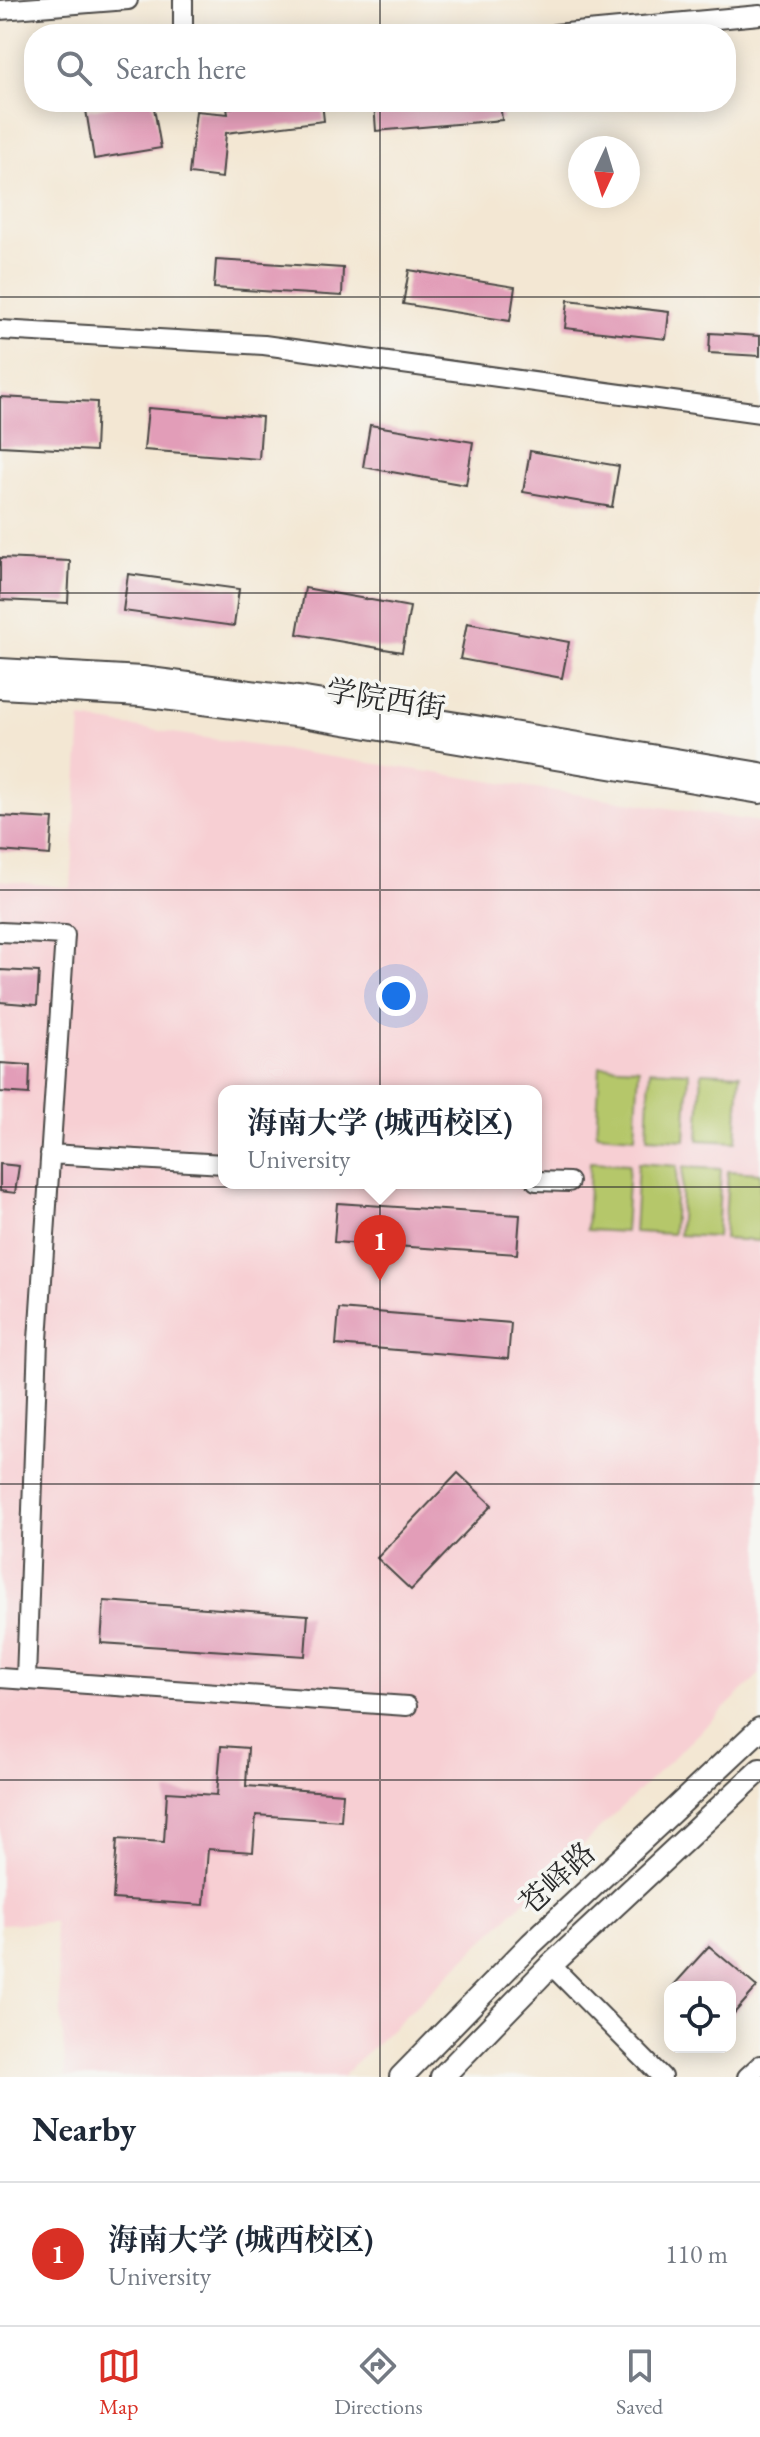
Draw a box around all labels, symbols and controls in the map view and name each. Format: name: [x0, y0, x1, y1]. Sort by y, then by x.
search box: [24, 24, 736, 112]
icon: search: [52, 46, 96, 90]
text: Search here: [116, 49, 246, 88]
north arrow: [568, 136, 640, 208]
street label: 学院西街: [324, 670, 448, 728]
your location: [376, 976, 416, 1016]
popup: [218, 1085, 542, 1189]
text: 海南大学 (城西校区): [247, 1103, 513, 1142]
text: University: [247, 1142, 350, 1176]
pin: 1: [354, 1215, 406, 1281]
street label: 苍峄路: [511, 1833, 603, 1923]
map controls: [664, 1981, 736, 2053]
button: locate: [664, 1981, 736, 2053]
text: Nearby: [32, 2107, 136, 2151]
text: 海南大学 (城西校区): [108, 2220, 373, 2259]
text: 1: [51, 2237, 65, 2271]
text: 110 m: [665, 2237, 728, 2271]
text: University: [108, 2259, 211, 2293]
tab: Map: [97, 2344, 141, 2421]
tab: Directions: [334, 2344, 423, 2421]
tab: Saved: [616, 2344, 663, 2421]

